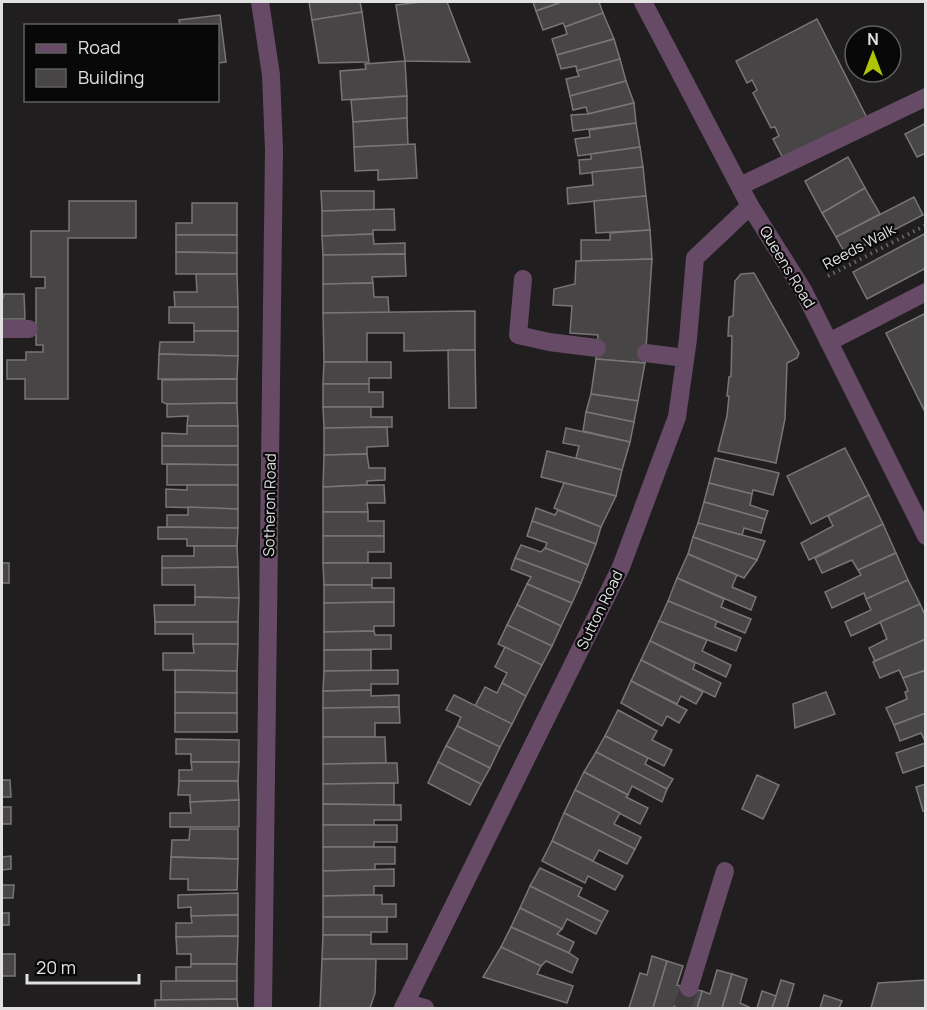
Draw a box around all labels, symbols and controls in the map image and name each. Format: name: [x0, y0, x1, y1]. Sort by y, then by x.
legend: [24, 24, 219, 102]
north arrow: [843, 24, 903, 84]
text: N: [867, 28, 879, 50]
text: Road: [78, 35, 121, 59]
text: Building: [78, 65, 144, 89]
street label: Reeds Walk: [819, 218, 899, 274]
street label: Queens Road: [755, 222, 820, 312]
street label: Sotheron Road: [258, 453, 281, 557]
street label: Sutton Road: [571, 567, 628, 653]
scale bar: [27, 947, 140, 985]
text: 20 m: [36, 955, 76, 979]

